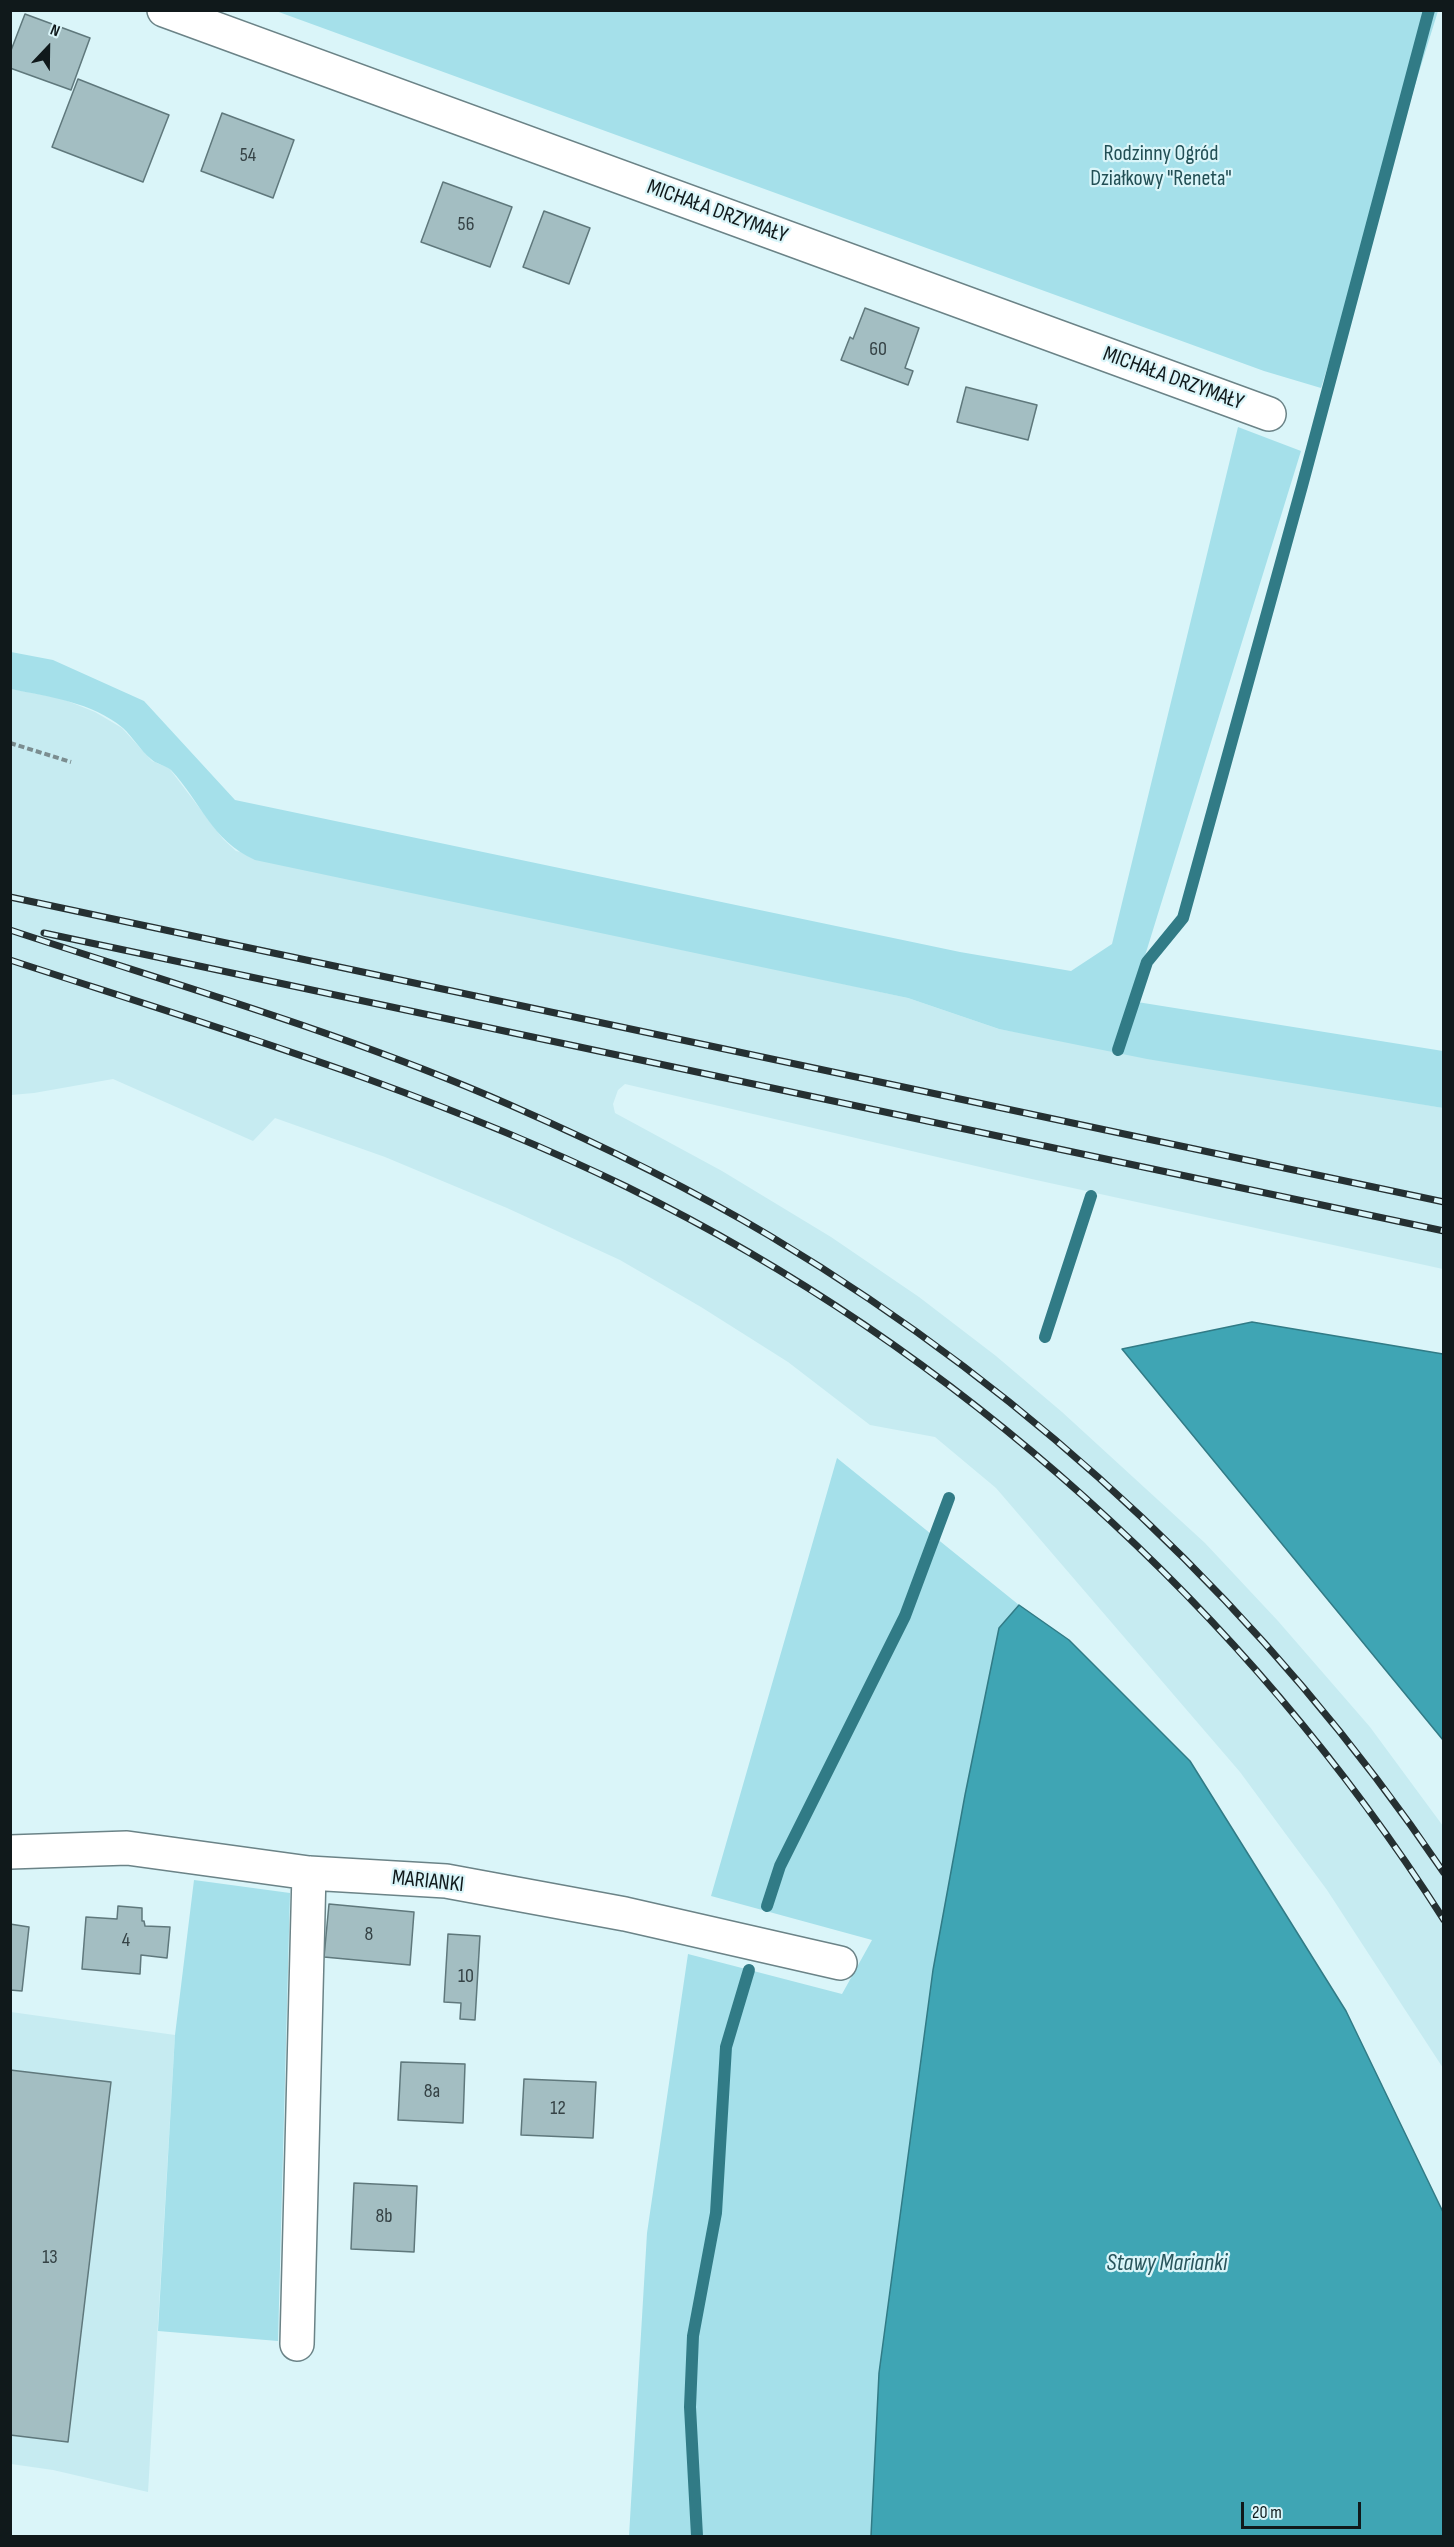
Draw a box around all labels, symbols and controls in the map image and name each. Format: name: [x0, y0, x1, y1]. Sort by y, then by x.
north arrow: [18, 18, 78, 78]
text: N: [47, 20, 62, 41]
park label: Rodzinny Ogród Działkowy "Reneta": [1090, 141, 1232, 192]
house number: 54: [240, 144, 256, 168]
street label: MICHAŁA DRZYMAŁY: [643, 174, 791, 250]
house number: 56: [458, 213, 474, 237]
house number: 60: [869, 338, 887, 362]
street label: MICHAŁA DRZYMAŁY: [1099, 341, 1247, 417]
street label: MARIANKI: [391, 1865, 465, 1899]
house number: 8: [365, 1923, 373, 1947]
house number: 4: [122, 1929, 130, 1953]
house number: 10: [458, 1965, 474, 1989]
house number: 8a: [424, 2080, 440, 2104]
house number: 12: [550, 2097, 566, 2121]
house number: 8b: [375, 2205, 393, 2229]
house number: 13: [42, 2246, 58, 2270]
water label: Stawy Marianki: [1107, 2250, 1227, 2278]
scale bar: [1244, 2490, 1364, 2528]
text: 20 m: [1252, 2502, 1282, 2523]

